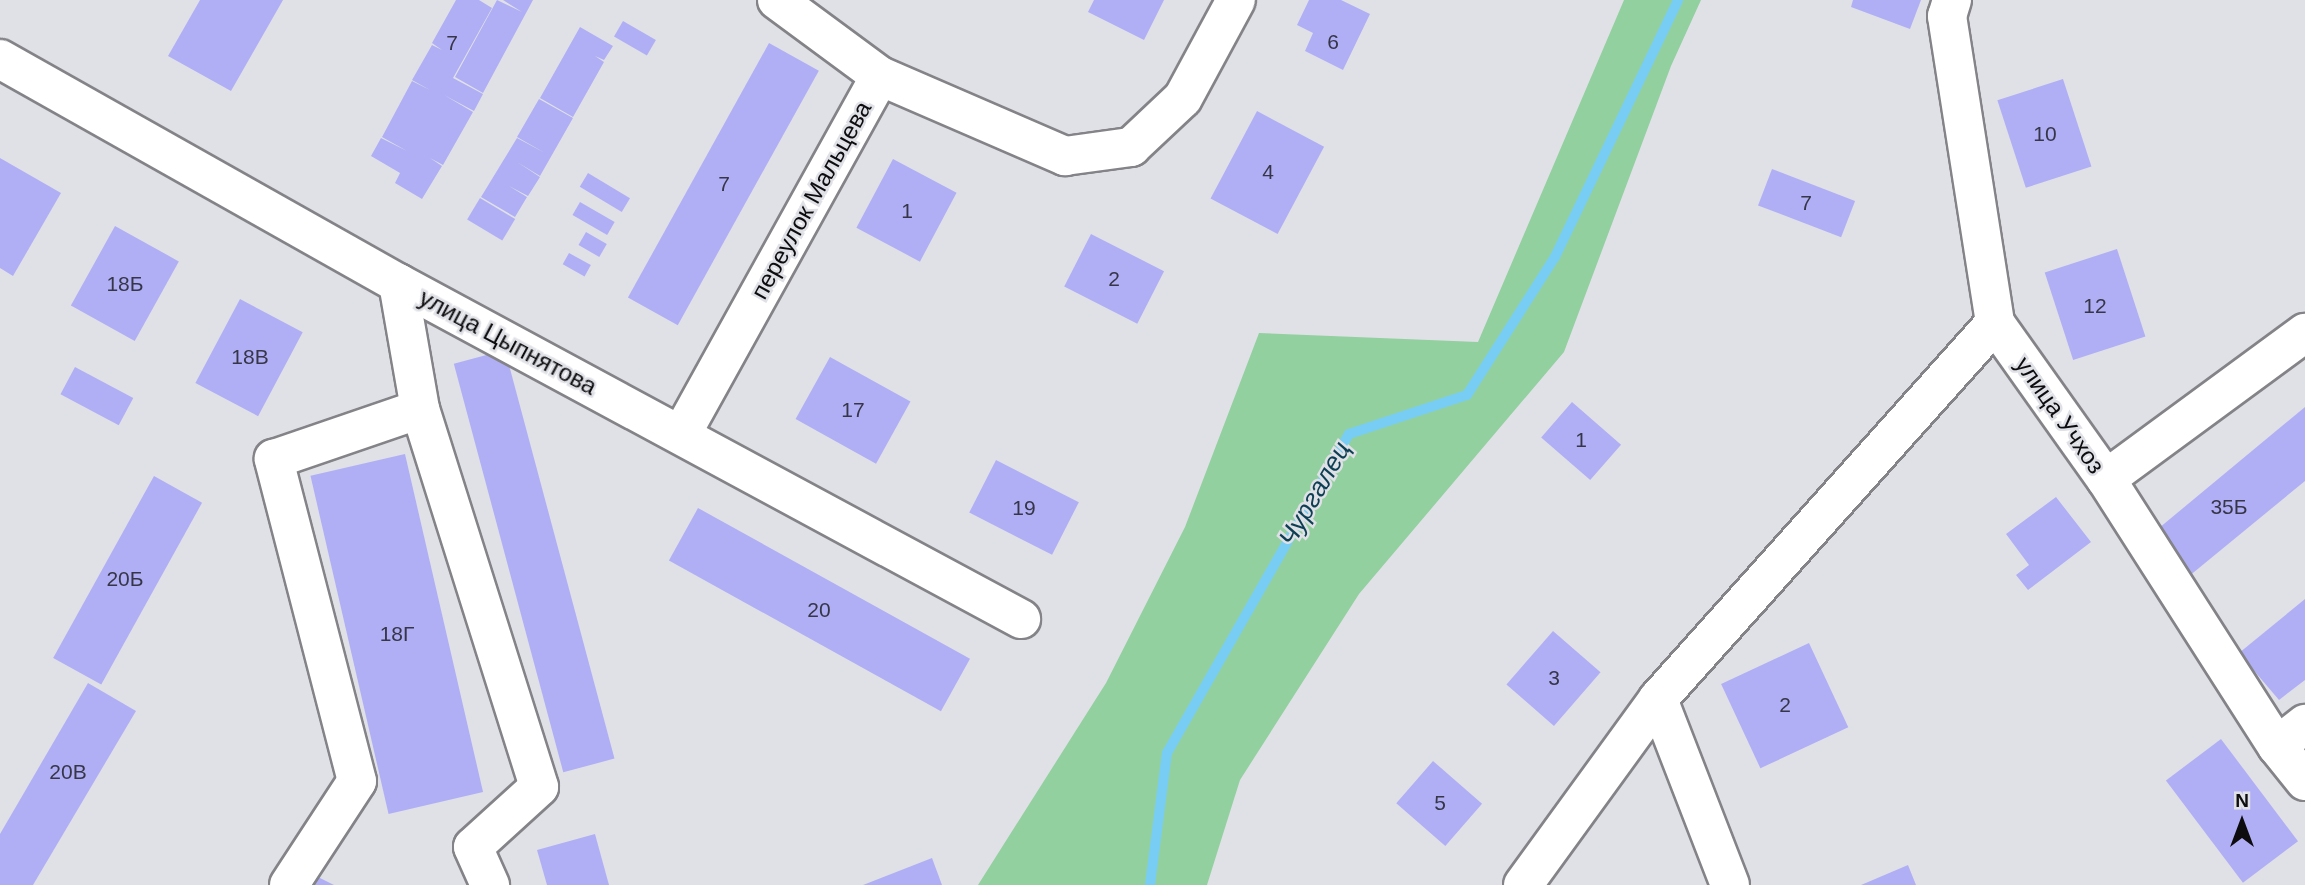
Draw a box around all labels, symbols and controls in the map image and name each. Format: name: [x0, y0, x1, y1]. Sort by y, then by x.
house number: 6: [1327, 29, 1339, 55]
house number: 7: [446, 30, 458, 56]
street label: переулок Мальцева: [745, 96, 877, 304]
house number: 10: [2033, 121, 2057, 147]
house number: 4: [1262, 159, 1274, 185]
house number: 7: [718, 171, 730, 197]
house number: 7: [1800, 190, 1812, 216]
house number: 1: [901, 198, 913, 224]
house number: 2: [1108, 266, 1120, 292]
house number: 18Б: [106, 271, 144, 297]
street label: улица Цыпнятова: [414, 283, 602, 401]
house number: 12: [2083, 293, 2107, 319]
house number: 18В: [231, 344, 269, 370]
street label: улица Учхоз: [2009, 351, 2111, 479]
house number: 17: [841, 397, 865, 423]
house number: 1: [1575, 427, 1587, 453]
water label: Чургалец: [1273, 436, 1357, 552]
house number: 35Б: [2210, 494, 2248, 520]
house number: 19: [1012, 495, 1036, 521]
house number: 20Б: [106, 566, 144, 592]
house number: 20: [807, 597, 831, 623]
house number: 18Г: [380, 621, 414, 647]
house number: 3: [1548, 665, 1560, 691]
house number: 2: [1779, 692, 1791, 718]
house number: 20В: [49, 759, 87, 785]
north arrow: [2207, 787, 2277, 857]
house number: 5: [1434, 790, 1446, 816]
text: N: [2235, 790, 2249, 811]

